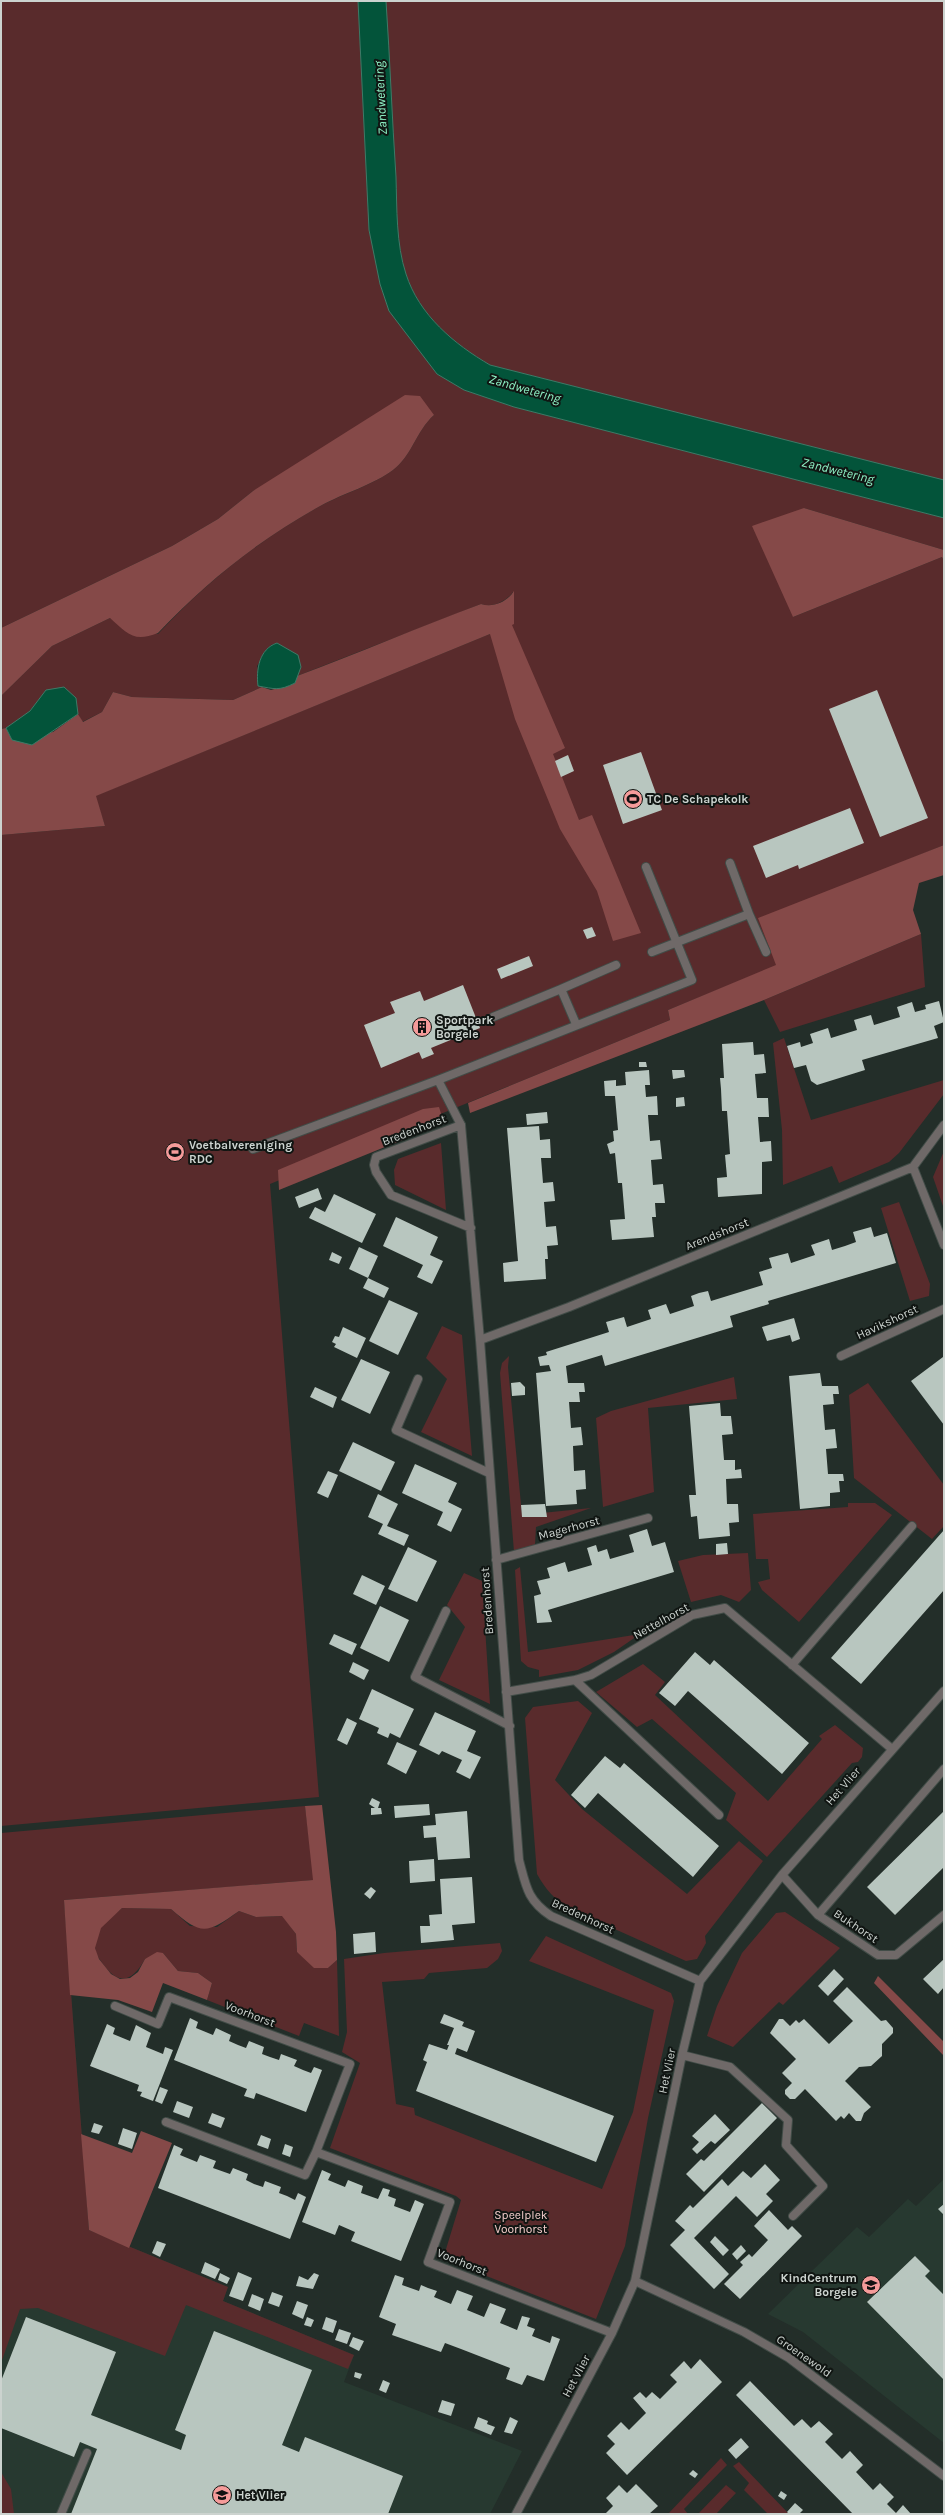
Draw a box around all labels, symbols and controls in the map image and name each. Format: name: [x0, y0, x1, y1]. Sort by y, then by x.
water label: Zandwetering: [371, 59, 390, 135]
water label: Zandwetering: [487, 371, 564, 406]
water label: Zandwetering: [800, 454, 877, 487]
sports icon: TC De Schapekolk: [622, 788, 644, 810]
place label: TC De Schapekolk: [647, 792, 748, 806]
place label: Sportpark Borgele: [436, 1013, 493, 1041]
building icon: Sportpark Borgele: [411, 1016, 433, 1038]
street label: Bredenhorst: [380, 1111, 448, 1149]
place label: Voetbalvereniging RDC: [189, 1138, 292, 1166]
sports icon: Voetbalvereniging RDC: [164, 1141, 186, 1163]
street label: Arendshorst: [683, 1215, 751, 1253]
street label: Havikshorst: [854, 1301, 920, 1342]
street label: Magerhorst: [537, 1513, 602, 1543]
street label: Bredenhorst: [478, 1566, 496, 1635]
street label: Nettelhorst: [631, 1600, 692, 1642]
street label: Het Vlier: [823, 1764, 864, 1808]
street label: Bredenhorst: [549, 1895, 617, 1937]
street label: Bukhorst: [831, 1906, 881, 1946]
street label: Voorhorst: [223, 1998, 278, 2030]
street label: Het Vlier: [655, 2047, 679, 2095]
park label: Speelplek Voorhorst: [494, 2208, 548, 2236]
street label: Voorhorst: [435, 2246, 490, 2279]
place label: KindCentrum Borgele: [781, 2271, 857, 2299]
school or university icon: KindCentrum Borgele: [860, 2274, 882, 2296]
street label: Groenewold: [774, 2332, 834, 2380]
street label: Het Vlier: [559, 2352, 593, 2399]
school or university icon: Het Vlier: [211, 2484, 233, 2506]
place label: Het Vlier: [236, 2488, 285, 2502]

